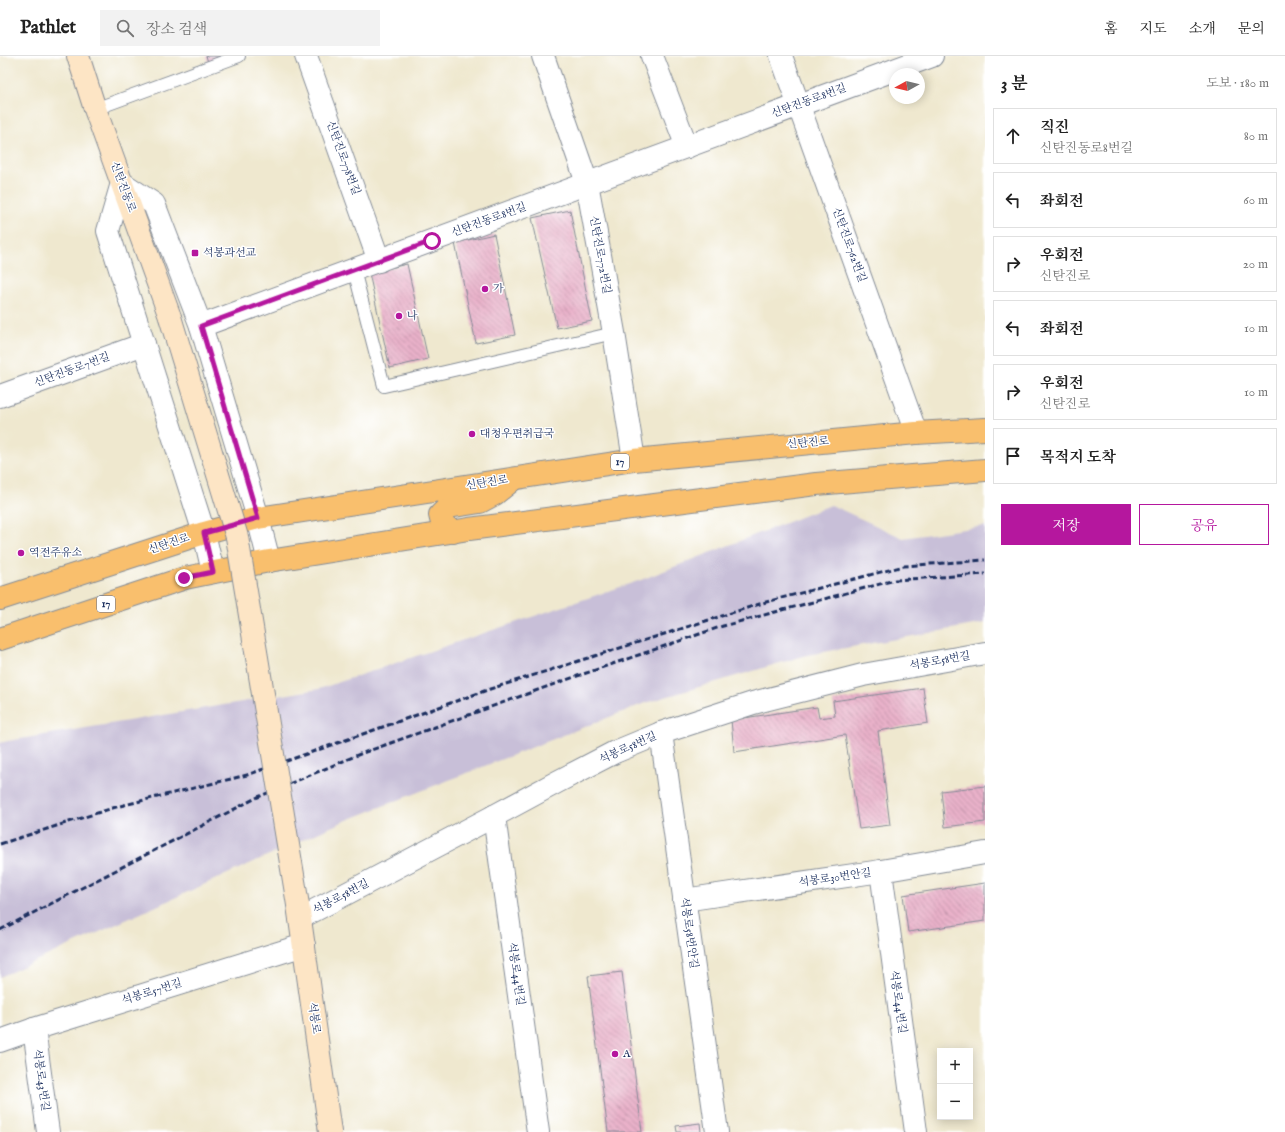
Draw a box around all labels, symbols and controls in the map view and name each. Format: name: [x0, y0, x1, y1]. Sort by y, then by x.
search box: [100, 10, 380, 46]
text: Pathlet: [20, 16, 76, 40]
icon: search: [114, 17, 136, 39]
text: 장소 검색: [146, 20, 207, 39]
text: 홈: [1104, 20, 1118, 38]
text: 지도: [1140, 20, 1167, 38]
text: 소개: [1189, 20, 1216, 38]
text: 문의: [1238, 20, 1265, 38]
north arrow: [889, 68, 925, 104]
text: 3 분: [1001, 74, 1027, 95]
text: 도보 · 180 m: [1206, 75, 1269, 92]
street label: 신탄진동로8번길: [770, 81, 848, 121]
text: 직진: [1040, 118, 1069, 137]
street label: 신탄진로778번길: [323, 119, 363, 197]
icon: ahead: [1002, 125, 1024, 147]
text: 80 m: [1244, 128, 1268, 145]
text: 신탄진동로8번길: [1040, 140, 1133, 157]
street label: 신탄진동로: [107, 160, 139, 215]
icon: left: [1002, 189, 1024, 211]
text: 좌회전: [1040, 192, 1083, 211]
text: 60 m: [1243, 192, 1268, 209]
street label: 신탄진동로8번길: [450, 200, 528, 240]
street label: 신탄진로762번길: [829, 206, 869, 284]
street label: 신탄진로772번길: [586, 215, 614, 295]
route start: [423, 232, 441, 250]
place label: 석봉과선교: [203, 246, 257, 260]
text: 우회전: [1040, 246, 1083, 265]
marker: 석봉과선교: [190, 248, 200, 258]
icon: right: [1002, 253, 1024, 275]
text: 20 m: [1243, 256, 1268, 273]
text: 신탄진로: [1040, 268, 1090, 285]
place label: 가: [493, 282, 504, 296]
marker: 가: [480, 284, 490, 294]
place label: 나: [407, 309, 418, 323]
marker: 나: [394, 311, 404, 321]
icon: left: [1002, 317, 1024, 339]
text: 좌회전: [1040, 320, 1083, 339]
text: 10 m: [1244, 320, 1268, 337]
street label: 신탄진동로7번길: [32, 350, 112, 390]
text: 우회전: [1040, 374, 1083, 393]
icon: right: [1002, 381, 1024, 403]
text: 10 m: [1244, 384, 1268, 401]
text: 신탄진로: [1040, 396, 1090, 413]
place label: 대청우편취급국: [480, 427, 555, 441]
marker: 대청우편취급국: [467, 429, 477, 439]
street label: 신탄진로: [786, 434, 830, 452]
icon: arrive: [1002, 445, 1024, 467]
text: 목적지 도착: [1040, 448, 1116, 467]
road number: 17: [611, 454, 629, 470]
street label: 신탄진로: [465, 473, 509, 493]
button: 저장: [1001, 504, 1131, 545]
button: 공유: [1139, 504, 1269, 545]
street label: 신탄진로: [147, 531, 192, 557]
place label: 역전주유소: [29, 546, 83, 560]
marker: 역전주유소: [16, 548, 26, 558]
route end: [175, 569, 193, 587]
road number: 17: [97, 596, 115, 612]
street label: 석봉로58번길: [909, 649, 971, 673]
street label: 석봉로58번길: [597, 729, 659, 767]
street label: 석봉로30번안길: [798, 866, 872, 890]
street label: 석봉로58번길: [311, 876, 371, 918]
street label: 석봉로58번안길: [677, 896, 701, 970]
street label: 석봉로44번길: [505, 941, 527, 1007]
street label: 석봉로44번길: [887, 969, 909, 1035]
street label: 석봉로57번길: [120, 976, 184, 1008]
street label: 석봉로: [305, 1001, 323, 1035]
place label: A: [622, 1047, 631, 1061]
street label: 석봉로43번길: [30, 1048, 52, 1112]
map controls: [937, 1048, 973, 1120]
button: +: [937, 1048, 973, 1084]
marker: A: [610, 1049, 620, 1059]
button: −: [937, 1084, 973, 1120]

